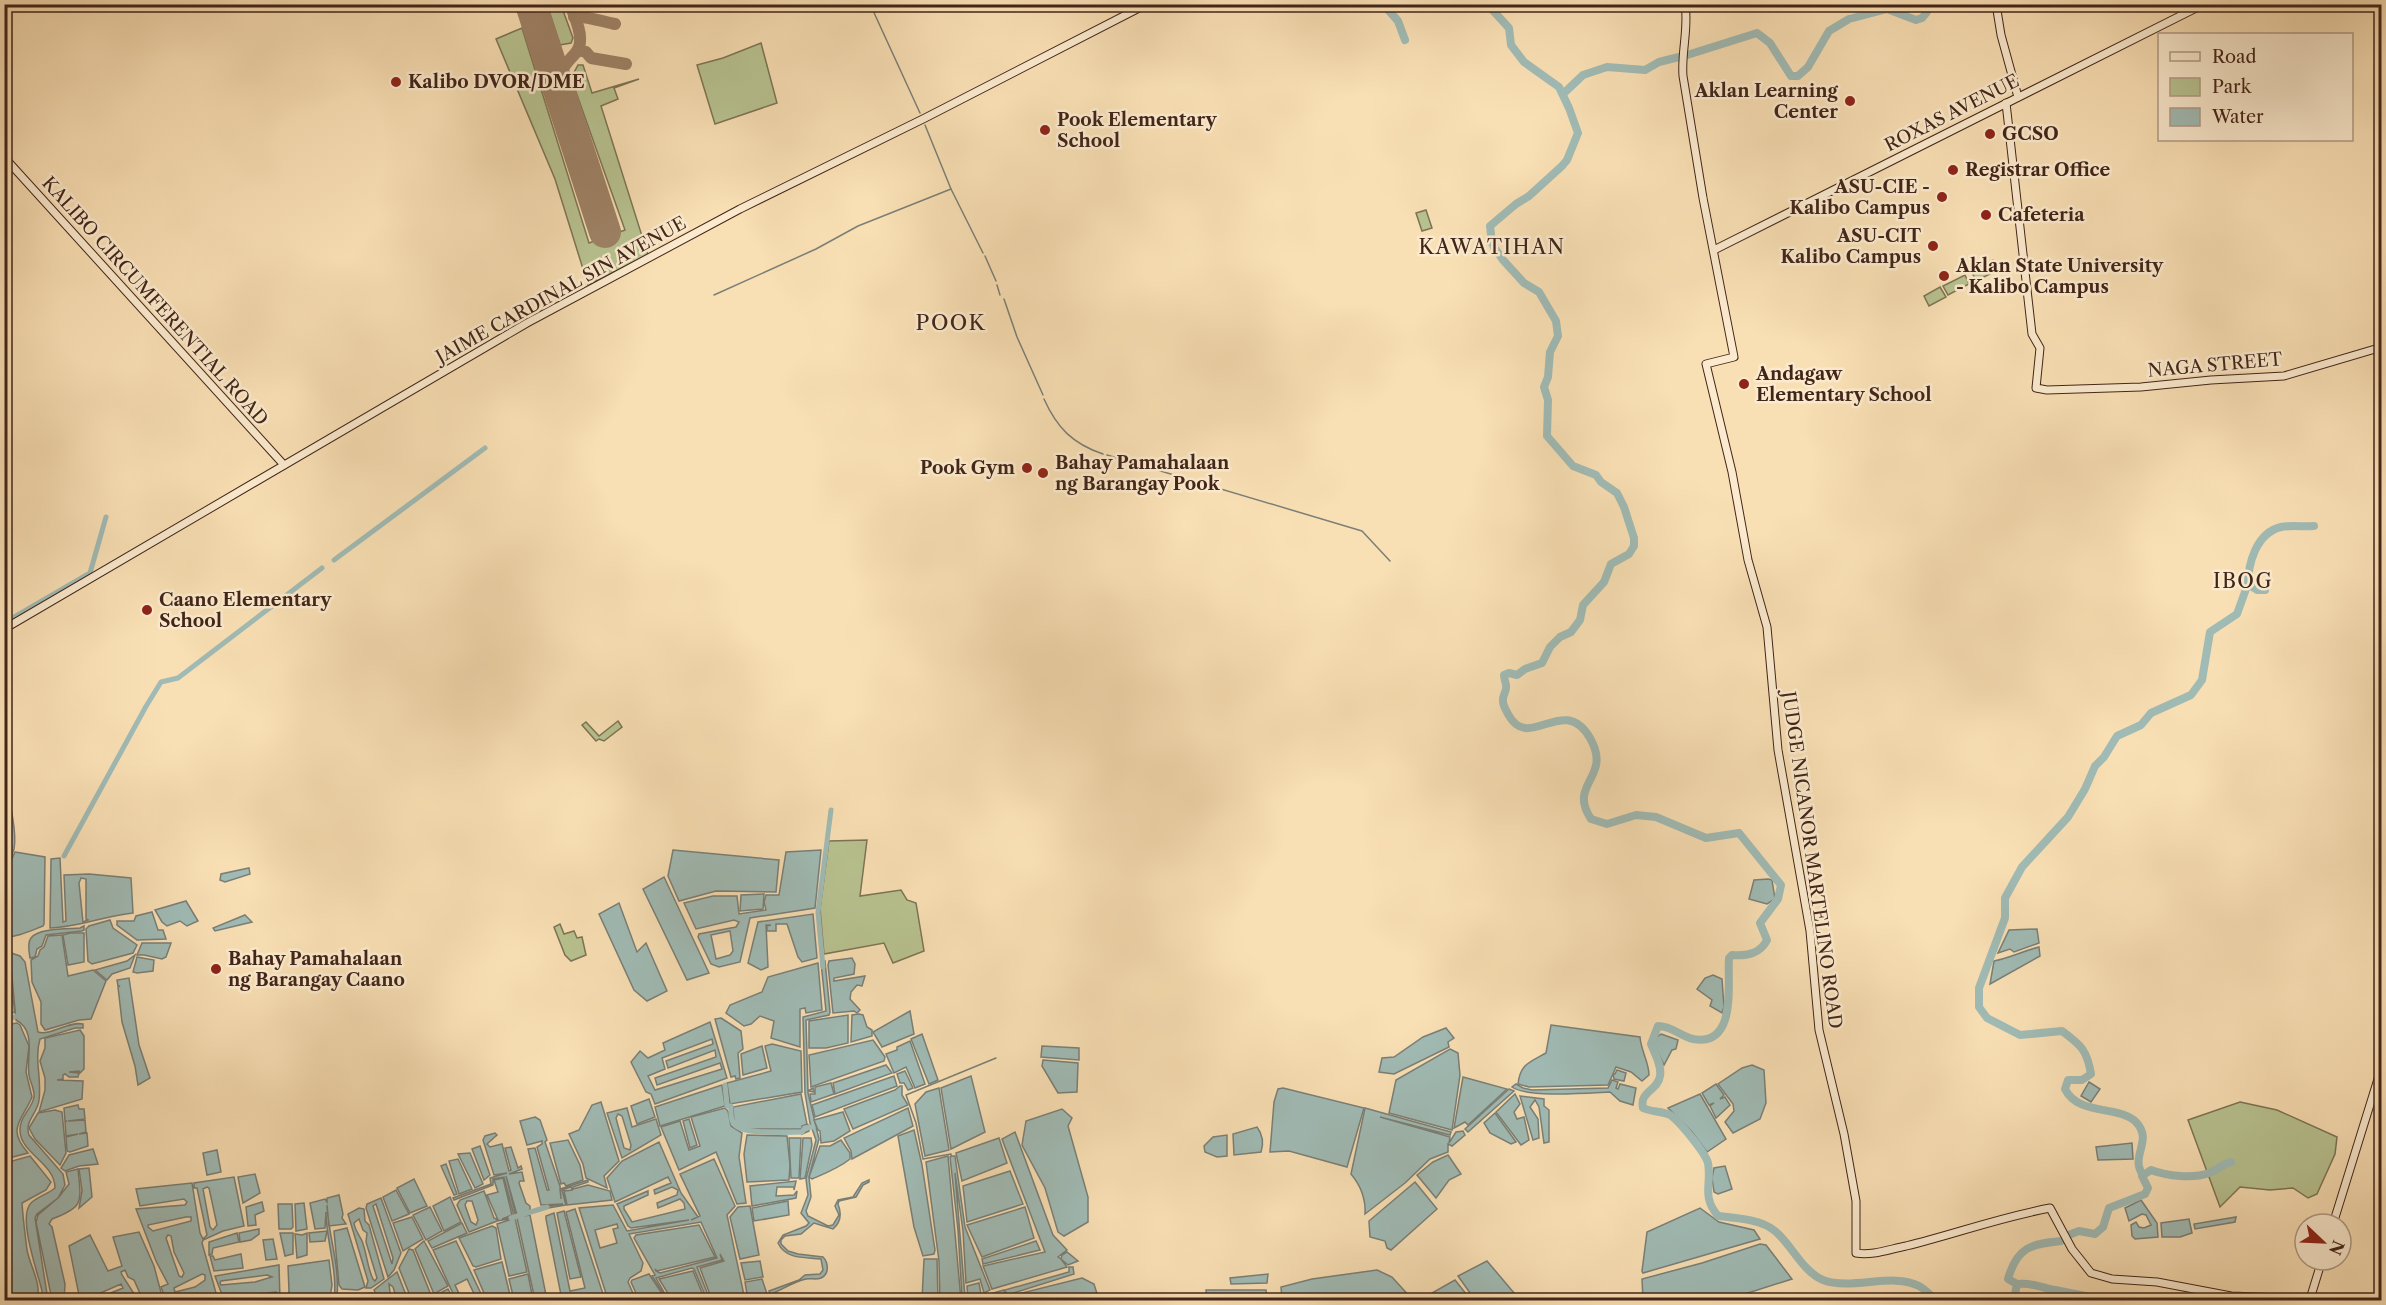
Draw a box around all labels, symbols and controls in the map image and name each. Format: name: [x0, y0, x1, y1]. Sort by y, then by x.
legend: [2158, 33, 2353, 141]
text: Road: [2212, 46, 2257, 68]
street label: ROXAS AVENUE: [1881, 70, 2023, 156]
place label: Kalibo DVOR/DME: [408, 71, 585, 93]
marker: Kalibo DVOR/DME: [389, 75, 403, 89]
text: Park: [2212, 76, 2253, 98]
place label: Aklan Learning Center: [1694, 80, 1839, 123]
marker: Aklan Learning Center: [1843, 94, 1857, 108]
text: Water: [2211, 106, 2264, 128]
place label: Pook Elementary School: [1057, 109, 1217, 152]
marker: Pook Elementary School: [1038, 123, 1052, 137]
place label: GCSO: [2002, 123, 2059, 145]
marker: GCSO: [1983, 127, 1997, 141]
place label: Registrar Office: [1965, 159, 2110, 181]
marker: Registrar Office: [1946, 163, 1960, 177]
street label: KALIBO CIRCUMFERENTIAL ROAD: [37, 172, 273, 430]
place label: ASU-CIE - Kalibo Campus: [1790, 176, 1930, 219]
marker: ASU-CIE - Kalibo Campus: [1935, 190, 1949, 204]
place label: Cafeteria: [1998, 204, 2085, 226]
marker: Cafeteria: [1979, 208, 1993, 222]
street label: JAIME CARDINAL SIN AVENUE: [429, 212, 690, 370]
place label: ASU-CIT Kalibo Campus: [1781, 225, 1921, 268]
district label: KAWATIHAN: [1419, 235, 1565, 259]
marker: ASU-CIT Kalibo Campus: [1926, 239, 1940, 253]
place label: Aklan State University - Kalibo Campus: [1955, 255, 2164, 298]
marker: Aklan State University - Kalibo Campus: [1937, 269, 1951, 283]
district label: POOK: [916, 310, 986, 335]
street label: NAGA STREET: [2147, 348, 2284, 382]
place label: Andagaw Elementary School: [1755, 363, 1932, 406]
marker: Andagaw Elementary School: [1737, 377, 1751, 391]
place label: Bahay Pamahalaan ng Barangay Pook: [1055, 452, 1230, 495]
place label: Pook Gym: [920, 457, 1015, 479]
marker: Pook Gym: [1020, 461, 1034, 475]
marker: Bahay Pamahalaan ng Barangay Pook: [1036, 466, 1050, 480]
district label: IBOG: [2213, 569, 2273, 593]
place label: Caano Elementary School: [159, 589, 332, 632]
marker: Caano Elementary School: [140, 603, 154, 617]
street label: JUDGE NICANOR MARTELINO ROAD: [1777, 687, 1847, 1030]
place label: Bahay Pamahalaan ng Barangay Caano: [228, 948, 405, 991]
marker: Bahay Pamahalaan ng Barangay Caano: [209, 962, 223, 976]
north arrow: [2293, 1212, 2353, 1272]
text: N: [2325, 1238, 2349, 1258]

